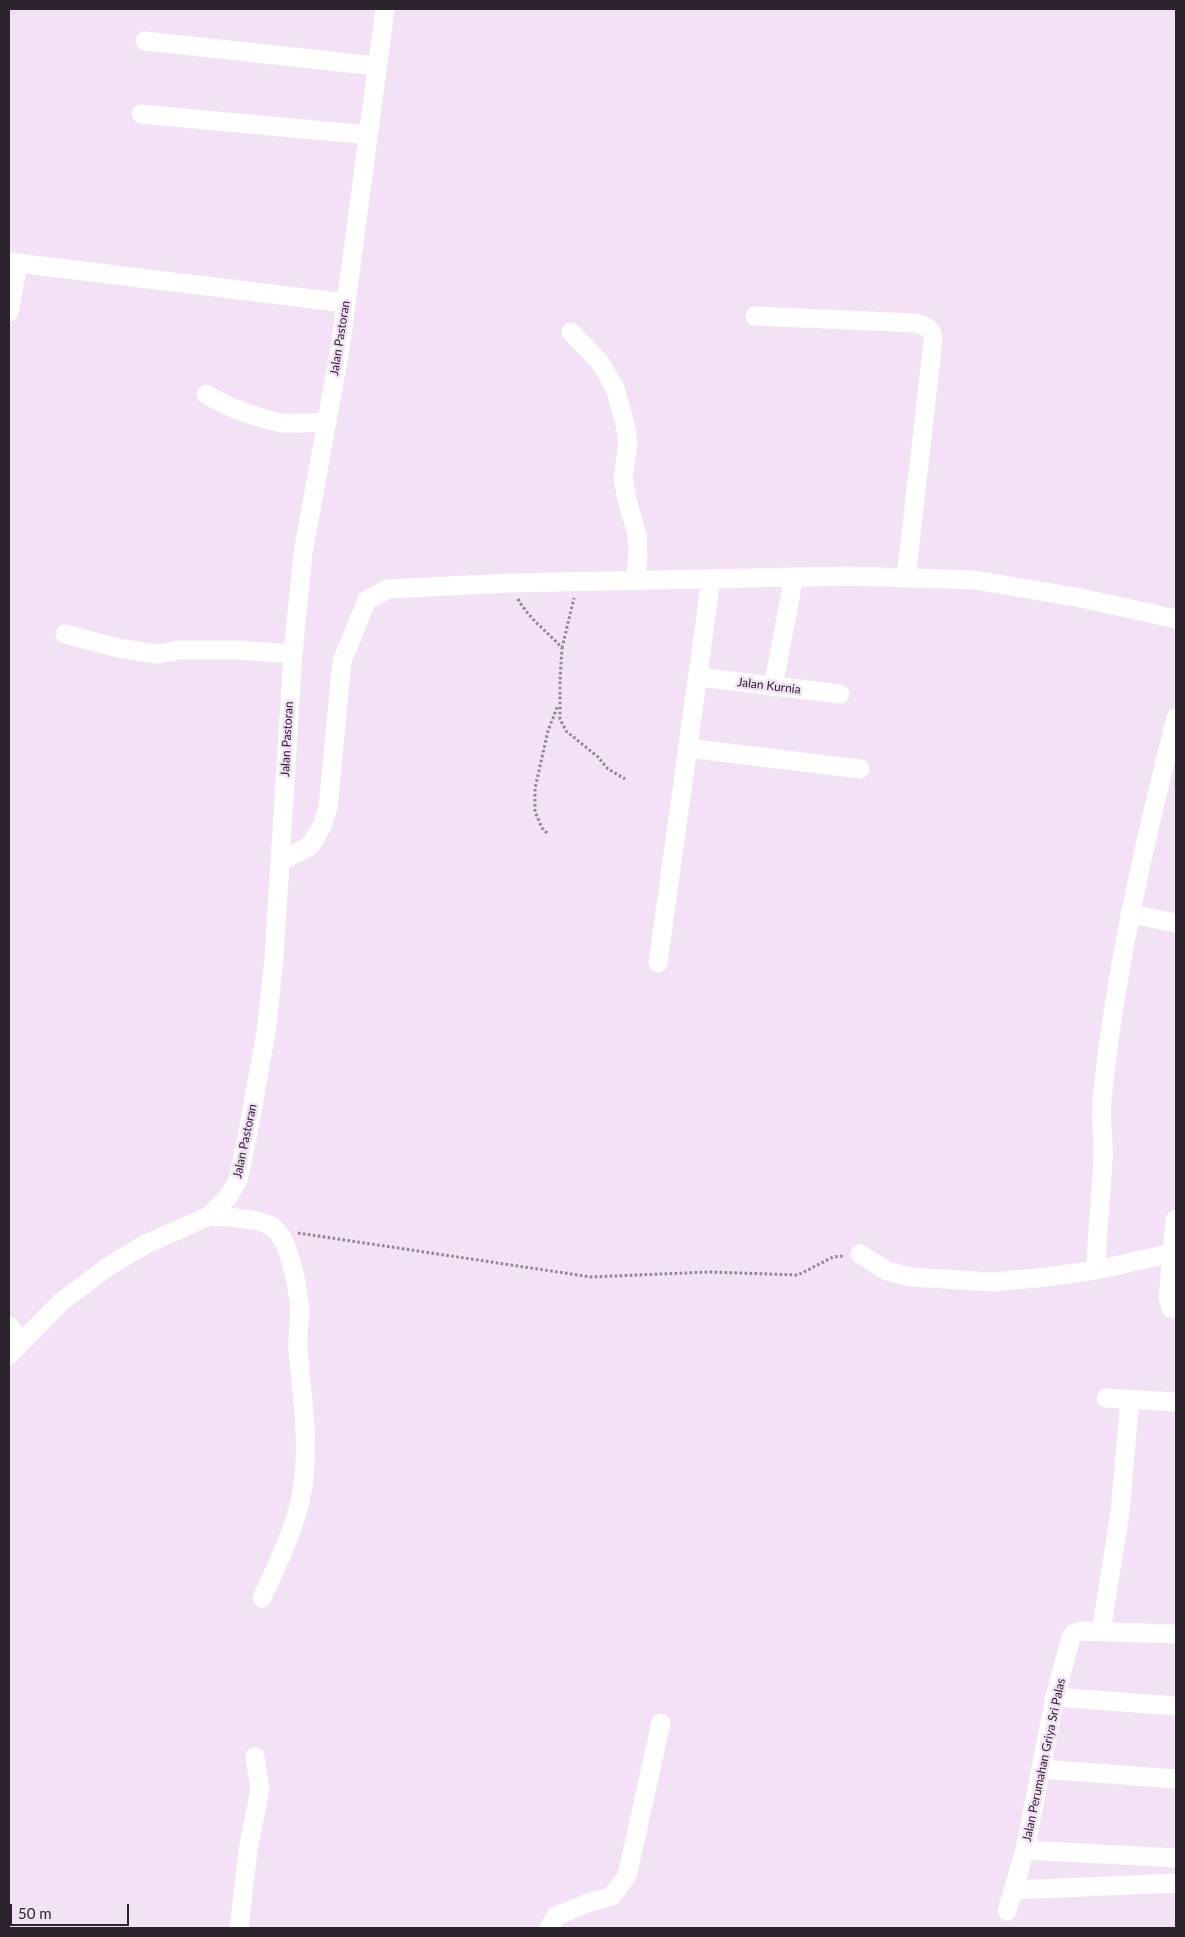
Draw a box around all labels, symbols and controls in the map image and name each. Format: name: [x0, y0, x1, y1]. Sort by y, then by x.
street label: Jalan Pastoran: [327, 300, 353, 376]
street label: Jalan Kurnia: [737, 675, 801, 697]
street label: Jalan Pastoran: [278, 701, 296, 777]
street label: Jalan Pastoran: [230, 1103, 260, 1179]
street label: Jalan Perumahan Griya Sri Palas: [1020, 1677, 1068, 1843]
scale bar: [12, 1894, 131, 1926]
text: 50 m: [18, 1904, 52, 1922]

